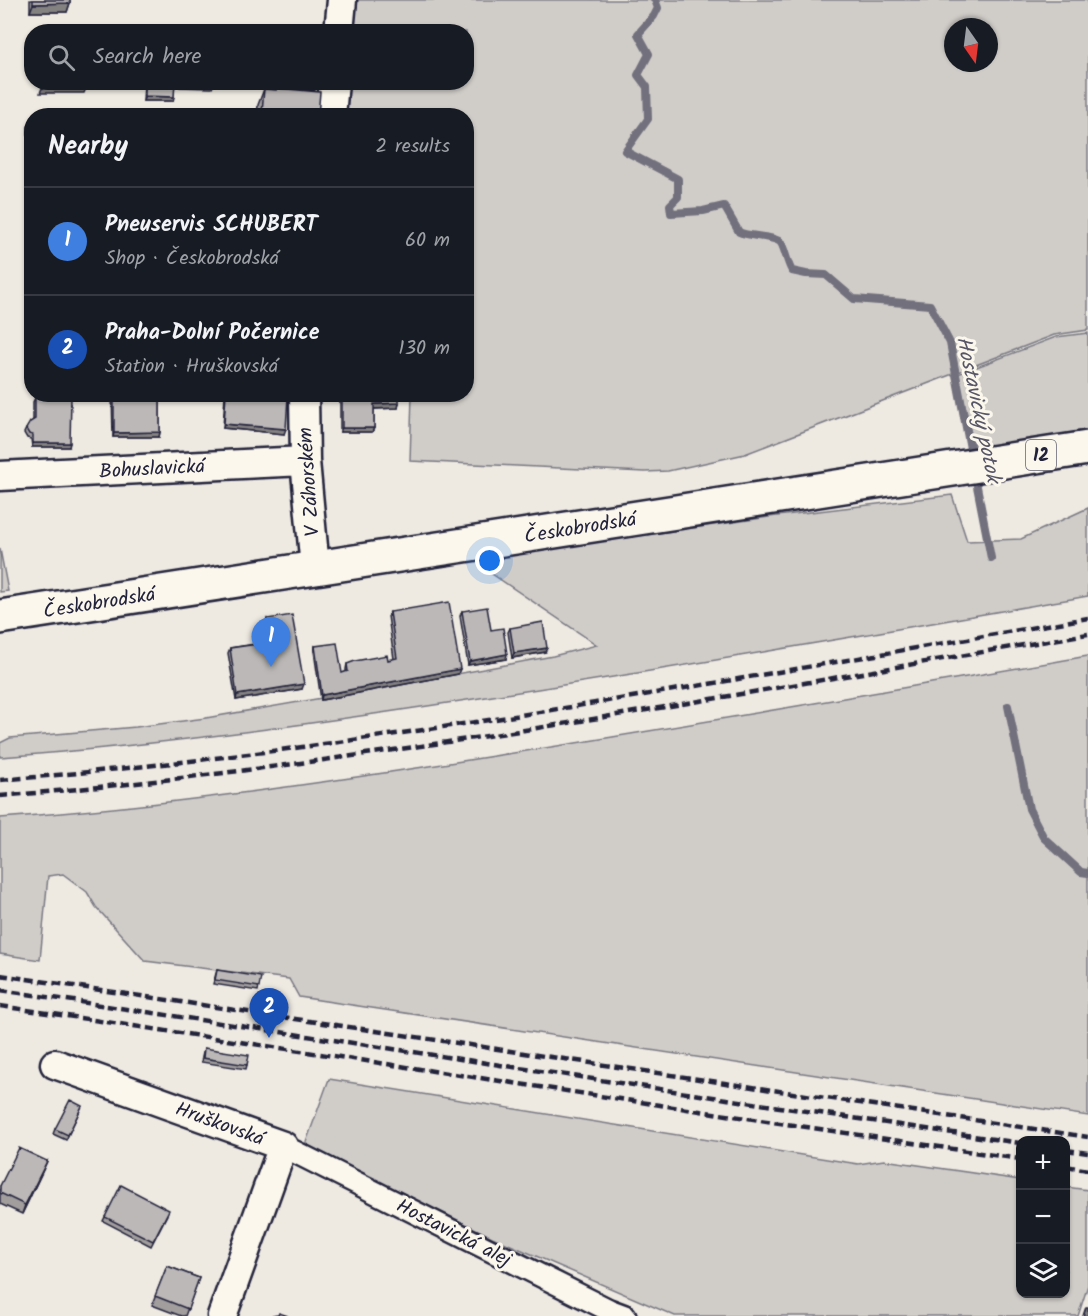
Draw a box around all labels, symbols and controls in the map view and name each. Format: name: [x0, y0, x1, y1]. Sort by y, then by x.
north arrow: [944, 18, 998, 72]
search box: [24, 24, 474, 90]
text: Search here: [93, 40, 201, 75]
icon: search: [45, 41, 78, 74]
text: Nearby: [48, 126, 128, 168]
text: 2 results: [375, 131, 450, 163]
text: Pneuservis SCHUBERT: [105, 208, 318, 243]
text: 1: [64, 225, 71, 257]
text: 60 m: [405, 225, 450, 257]
text: Shop · Českobrodská: [105, 243, 279, 275]
text: Praha-Dolní Počernice: [105, 316, 320, 351]
text: 2: [62, 333, 73, 365]
text: 130 m: [398, 333, 450, 365]
water label: Hostavický potok: [946, 333, 1010, 489]
text: Station · Hruškovská: [105, 351, 278, 383]
street label: V Záhorském: [290, 426, 330, 538]
road number: 12: [1026, 440, 1056, 470]
street label: Bohuslavická: [98, 451, 207, 489]
street label: Českobrodská: [522, 504, 640, 554]
your location: [475, 546, 504, 575]
street label: Českobrodská: [41, 579, 159, 629]
pin: 1: [252, 618, 290, 667]
pin: 2: [250, 988, 288, 1038]
street label: Hruškovská: [170, 1094, 270, 1156]
map controls: [1016, 1136, 1070, 1298]
button: +: [1016, 1136, 1070, 1190]
button: −: [1016, 1190, 1070, 1244]
street label: Hostavická alej: [390, 1191, 517, 1277]
button: layers: [1016, 1244, 1070, 1298]

